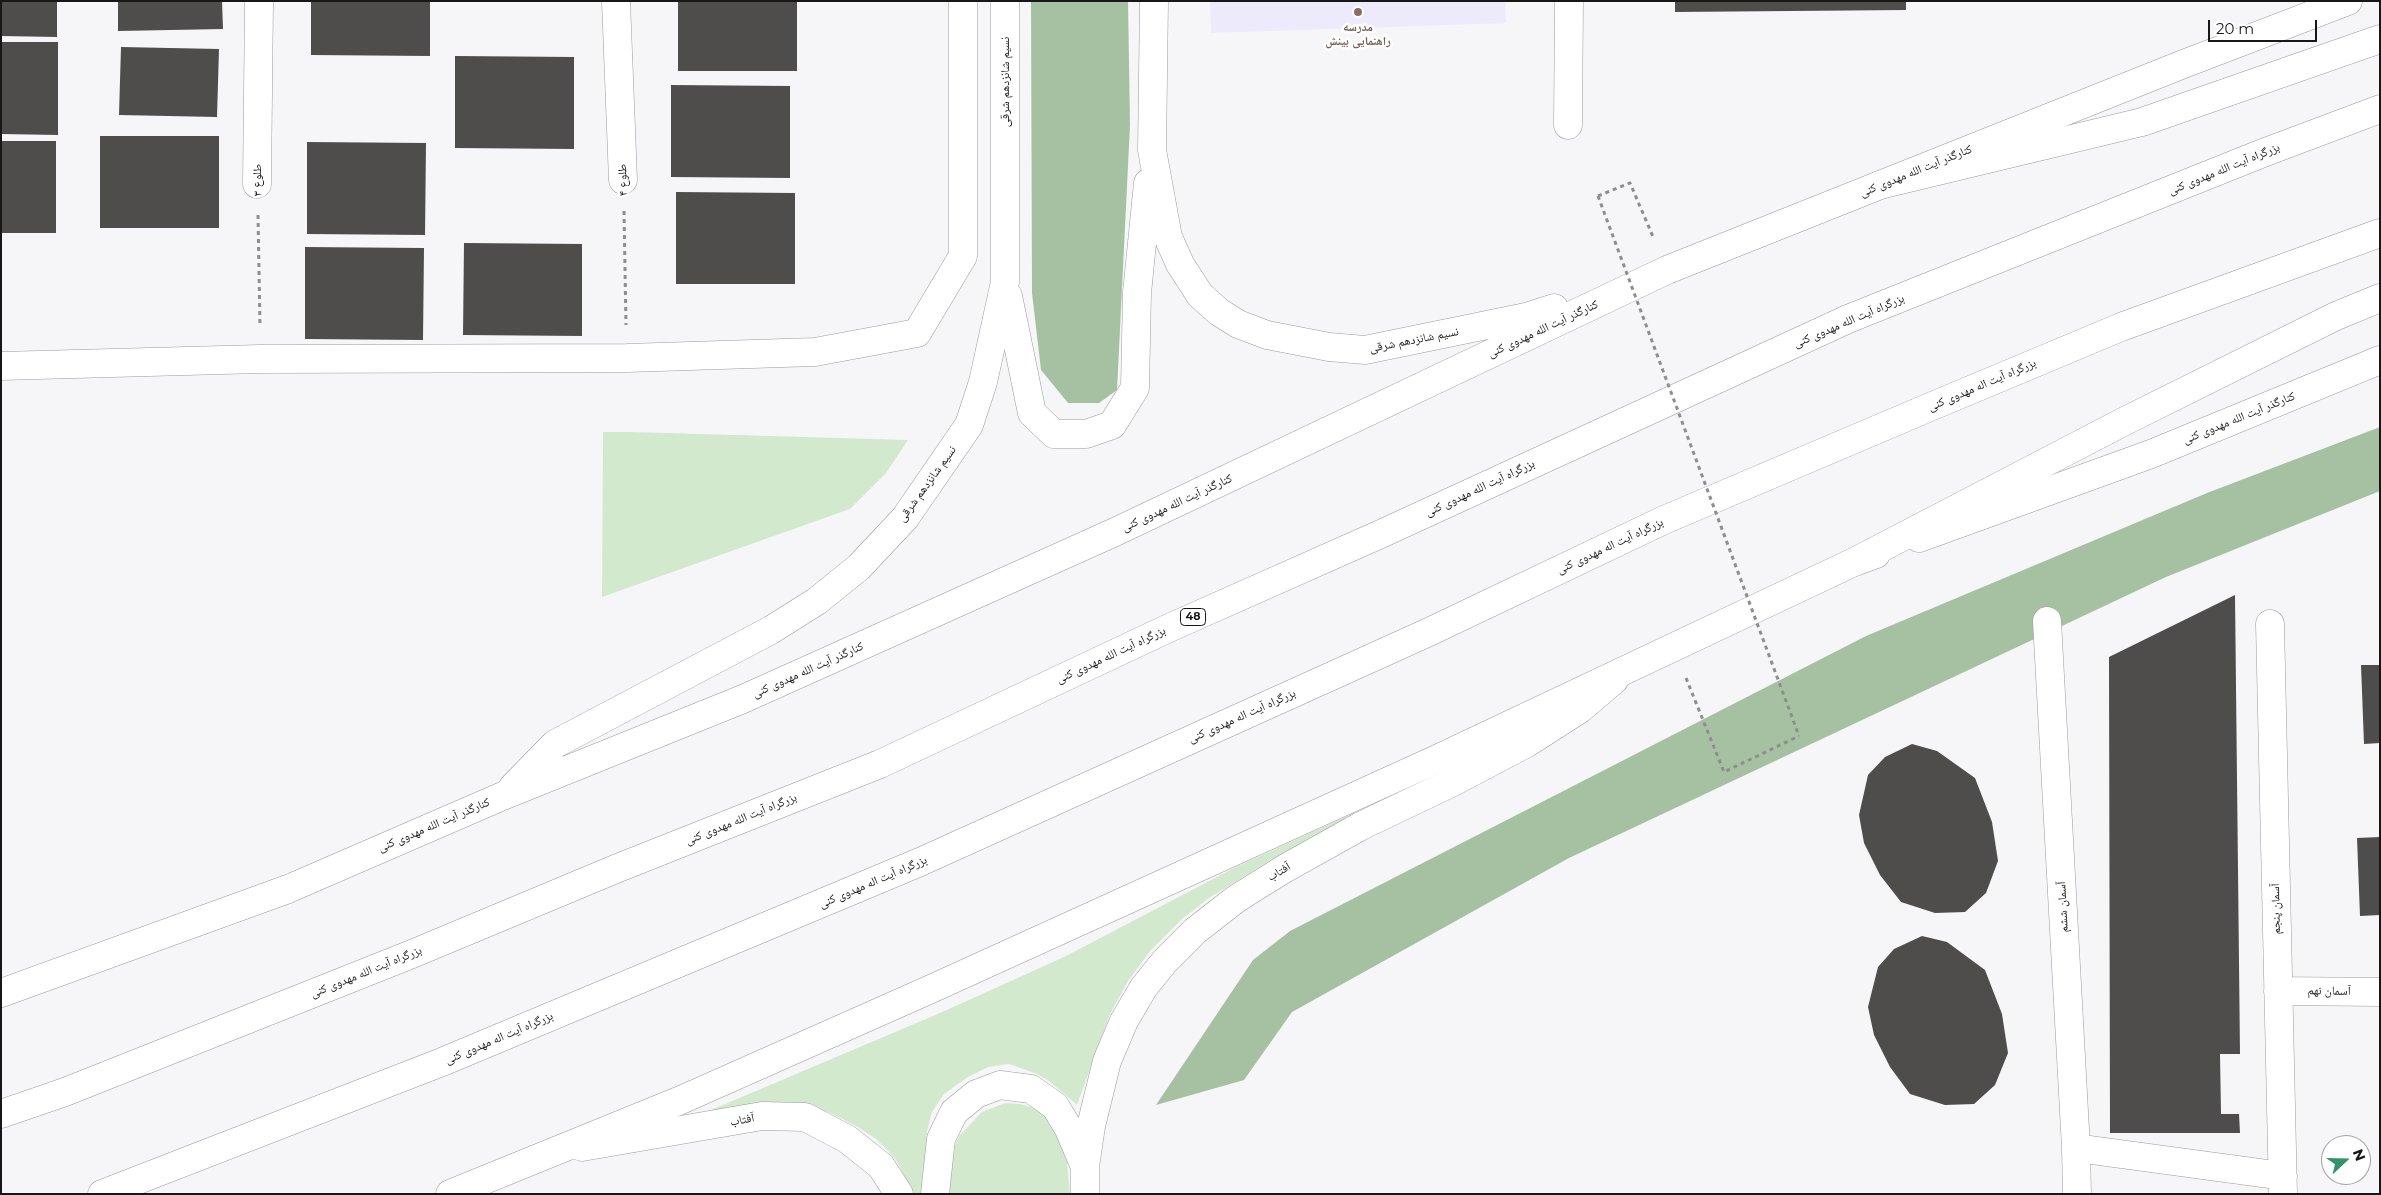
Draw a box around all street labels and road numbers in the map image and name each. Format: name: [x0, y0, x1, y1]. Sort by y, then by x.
street label: نسیم شانزدهم شرقی: [998, 37, 1012, 127]
street label: بزرگراه آیت الله مهدوی کنی: [2166, 140, 2282, 198]
street label: کنارگذر آیت الله مهدوی کنی: [1858, 142, 1974, 200]
street label: طلوع ۳: [250, 164, 264, 196]
street label: طلوع ۴: [615, 164, 631, 196]
street label: بزرگراه آیت الله مهدوی کنی: [1791, 291, 1907, 351]
street label: کنارگذر آیت الله مهدوی کنی: [1486, 297, 1600, 361]
street label: نسیم شانزدهم شرقی: [1368, 324, 1460, 356]
street label: بزرگراه آیت اله مهدوی کنی: [1926, 356, 2038, 414]
street label: کنارگذر آیت الله مهدوی کنی: [2181, 389, 2297, 447]
street label: نسیم شانزدهم شرقی: [895, 443, 959, 525]
street label: بزرگراه آیت الله مهدوی کنی: [1423, 456, 1537, 520]
street label: کنارگذر آیت الله مهدوی کنی: [1120, 471, 1234, 535]
street label: بزرگراه آیت اله مهدوی کنی: [1554, 515, 1666, 577]
road number: 48: [1180, 608, 1206, 626]
street label: بزرگراه آیت الله مهدوی کنی: [1054, 623, 1168, 687]
street label: کنارگذر آیت الله مهدوی کنی: [750, 639, 866, 701]
street label: بزرگراه آیت اله مهدوی کنی: [1186, 686, 1298, 746]
street label: بزرگراه آیت الله مهدوی کنی: [683, 790, 799, 848]
street label: کنارگذر آیت الله مهدوی کنی: [376, 795, 492, 855]
street label: بزرگراه آیت اله مهدوی کنی: [817, 853, 929, 911]
street label: آفتاب: [1265, 860, 1293, 884]
street label: آسمان ششم: [2054, 881, 2072, 933]
street label: آسمان پنجم: [2268, 883, 2284, 935]
street label: بزرگراه آیت الله مهدوی کنی: [308, 943, 424, 1001]
street label: آسمان نهم: [2307, 983, 2351, 999]
street label: بزرگراه آیت اله مهدوی کنی: [443, 1009, 555, 1067]
street label: آفتاب: [729, 1111, 755, 1129]

